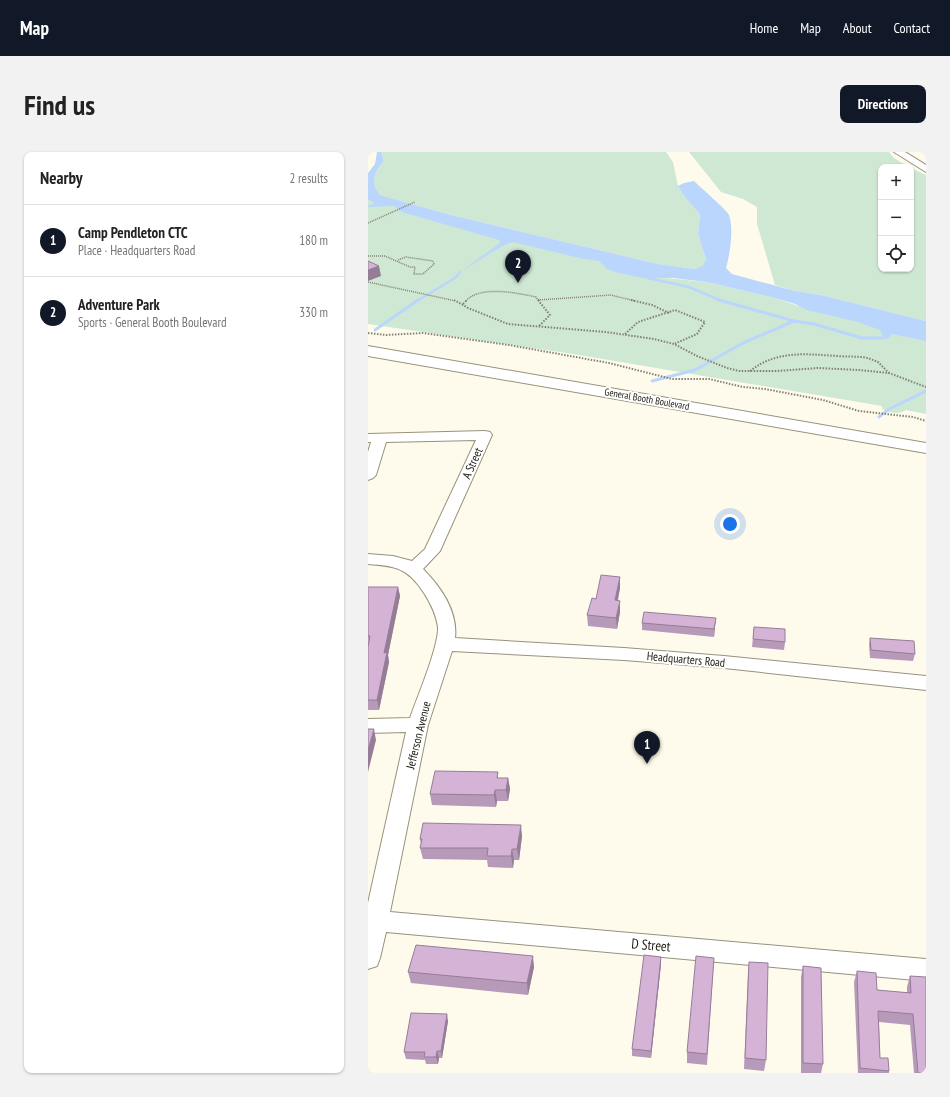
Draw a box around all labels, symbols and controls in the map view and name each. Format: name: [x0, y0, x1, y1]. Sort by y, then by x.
text: Map: [20, 16, 49, 40]
text: Home: [750, 19, 778, 37]
text: Map: [800, 19, 821, 37]
text: About: [843, 19, 872, 37]
text: Contact: [894, 19, 930, 37]
button: Directions: [840, 85, 926, 123]
text: Find us: [24, 86, 95, 123]
map controls: [878, 164, 914, 272]
button: +: [878, 164, 914, 200]
text: Nearby: [40, 167, 83, 189]
text: 2 results: [289, 170, 328, 187]
button: −: [878, 200, 914, 236]
text: Camp Pendleton CTC: [78, 223, 188, 242]
text: 1: [50, 232, 56, 249]
text: 180 m: [299, 232, 328, 249]
button: locate: [878, 236, 914, 272]
text: Place · Headquarters Road: [78, 242, 195, 259]
pin: 2: [505, 250, 531, 283]
text: Adventure Park: [78, 295, 160, 314]
text: 2: [50, 304, 56, 321]
text: 330 m: [299, 304, 328, 321]
text: Sports · General Booth Boulevard: [78, 314, 227, 331]
street label: General Booth Boulevard: [604, 385, 690, 413]
street label: A Street: [459, 444, 486, 481]
your location: [720, 514, 740, 534]
street label: Headquarters Road: [646, 648, 726, 670]
street label: Jefferson Avenue: [402, 700, 434, 771]
pin: 1: [634, 731, 660, 764]
street label: D Street: [631, 934, 672, 956]

